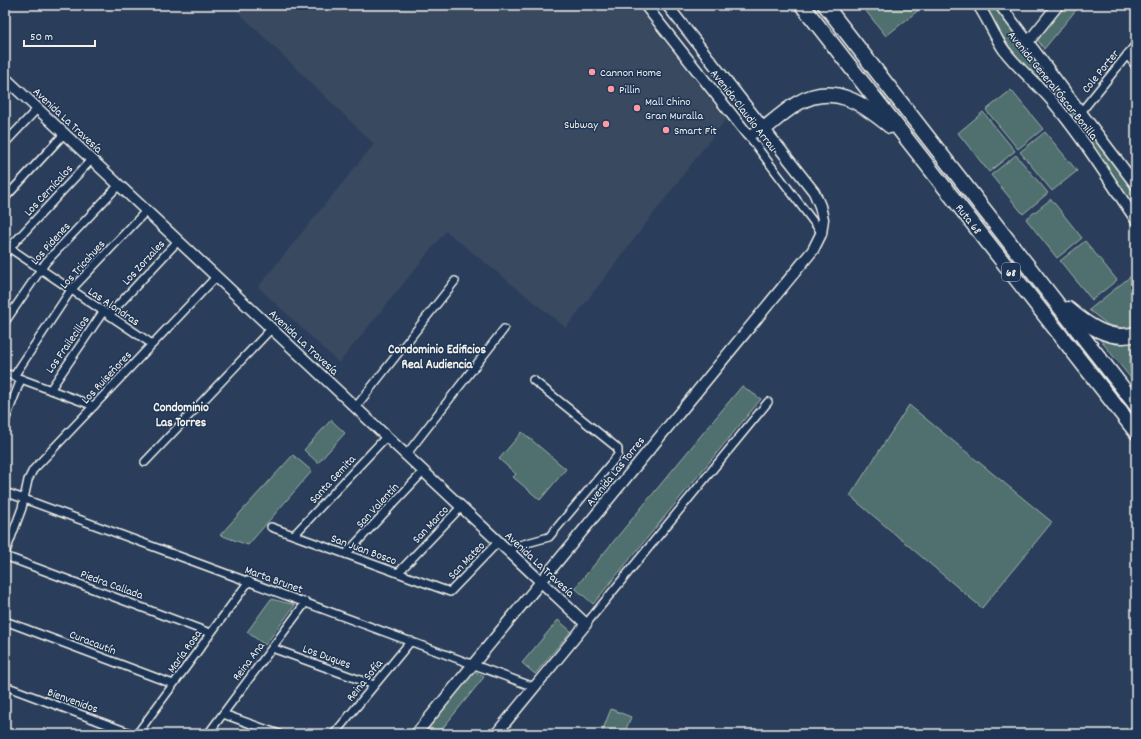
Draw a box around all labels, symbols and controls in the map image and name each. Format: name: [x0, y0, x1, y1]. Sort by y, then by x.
scale bar: [24, 22, 95, 48]
street label: Avenida General Óscar Bonilla: [1003, 28, 1101, 144]
text: 50 m: [30, 29, 53, 46]
street label: Cole Porter: [1078, 46, 1124, 97]
place label: Cannon Home: [600, 65, 661, 82]
street label: Avenida Claudio Arrau: [705, 66, 780, 156]
marker: Cannon Home: [587, 67, 597, 77]
place label: Pillin: [619, 82, 641, 99]
street label: Avenida La Travesía: [28, 84, 106, 158]
marker: Pillin: [606, 84, 616, 94]
place label: Mall Chino Gran Muralla: [645, 94, 703, 125]
marker: Mall Chino Gran Muralla: [632, 103, 642, 113]
place label: Subway: [564, 117, 599, 134]
marker: Subway: [601, 119, 611, 129]
place label: Smart Fit: [674, 123, 717, 140]
marker: Smart Fit: [661, 125, 671, 135]
street label: Los Cernícalos: [21, 161, 78, 221]
street label: Ruta 68: [950, 201, 985, 239]
street label: Los Pidenes: [27, 219, 75, 269]
street label: Los Tricahues: [56, 237, 110, 293]
street label: Los Zorzales: [119, 237, 170, 289]
road number: 68: [1002, 263, 1020, 281]
street label: Las Alondras: [84, 284, 143, 331]
street label: Avenida La Travesía: [264, 306, 342, 380]
street label: Los Frailecillos: [42, 313, 94, 377]
district label: Condominio Edificios Real Audiencia: [388, 341, 486, 375]
street label: Los Ruiseñores: [78, 348, 136, 408]
district label: Condominio Las Torres: [153, 399, 209, 433]
street label: Avenida Las Torres: [583, 433, 650, 510]
street label: Santa Gemita: [306, 452, 360, 508]
street label: San Valentín: [353, 479, 404, 532]
street label: San Marco: [409, 502, 453, 548]
street label: Avenida La Travesía: [500, 528, 578, 602]
street label: San Juan Bosco: [328, 531, 399, 570]
street label: San Mateo: [445, 538, 489, 584]
street label: Marta Brunet: [242, 562, 305, 599]
street label: Piedra Callada: [78, 566, 146, 605]
street label: Curacautín: [67, 627, 119, 660]
street label: María Rosa: [164, 627, 207, 677]
street label: Reina Ana: [229, 639, 270, 685]
street label: Los Duques: [300, 641, 353, 674]
street label: Reina Sofía: [343, 656, 388, 706]
street label: Bienvenidos: [45, 684, 100, 718]

